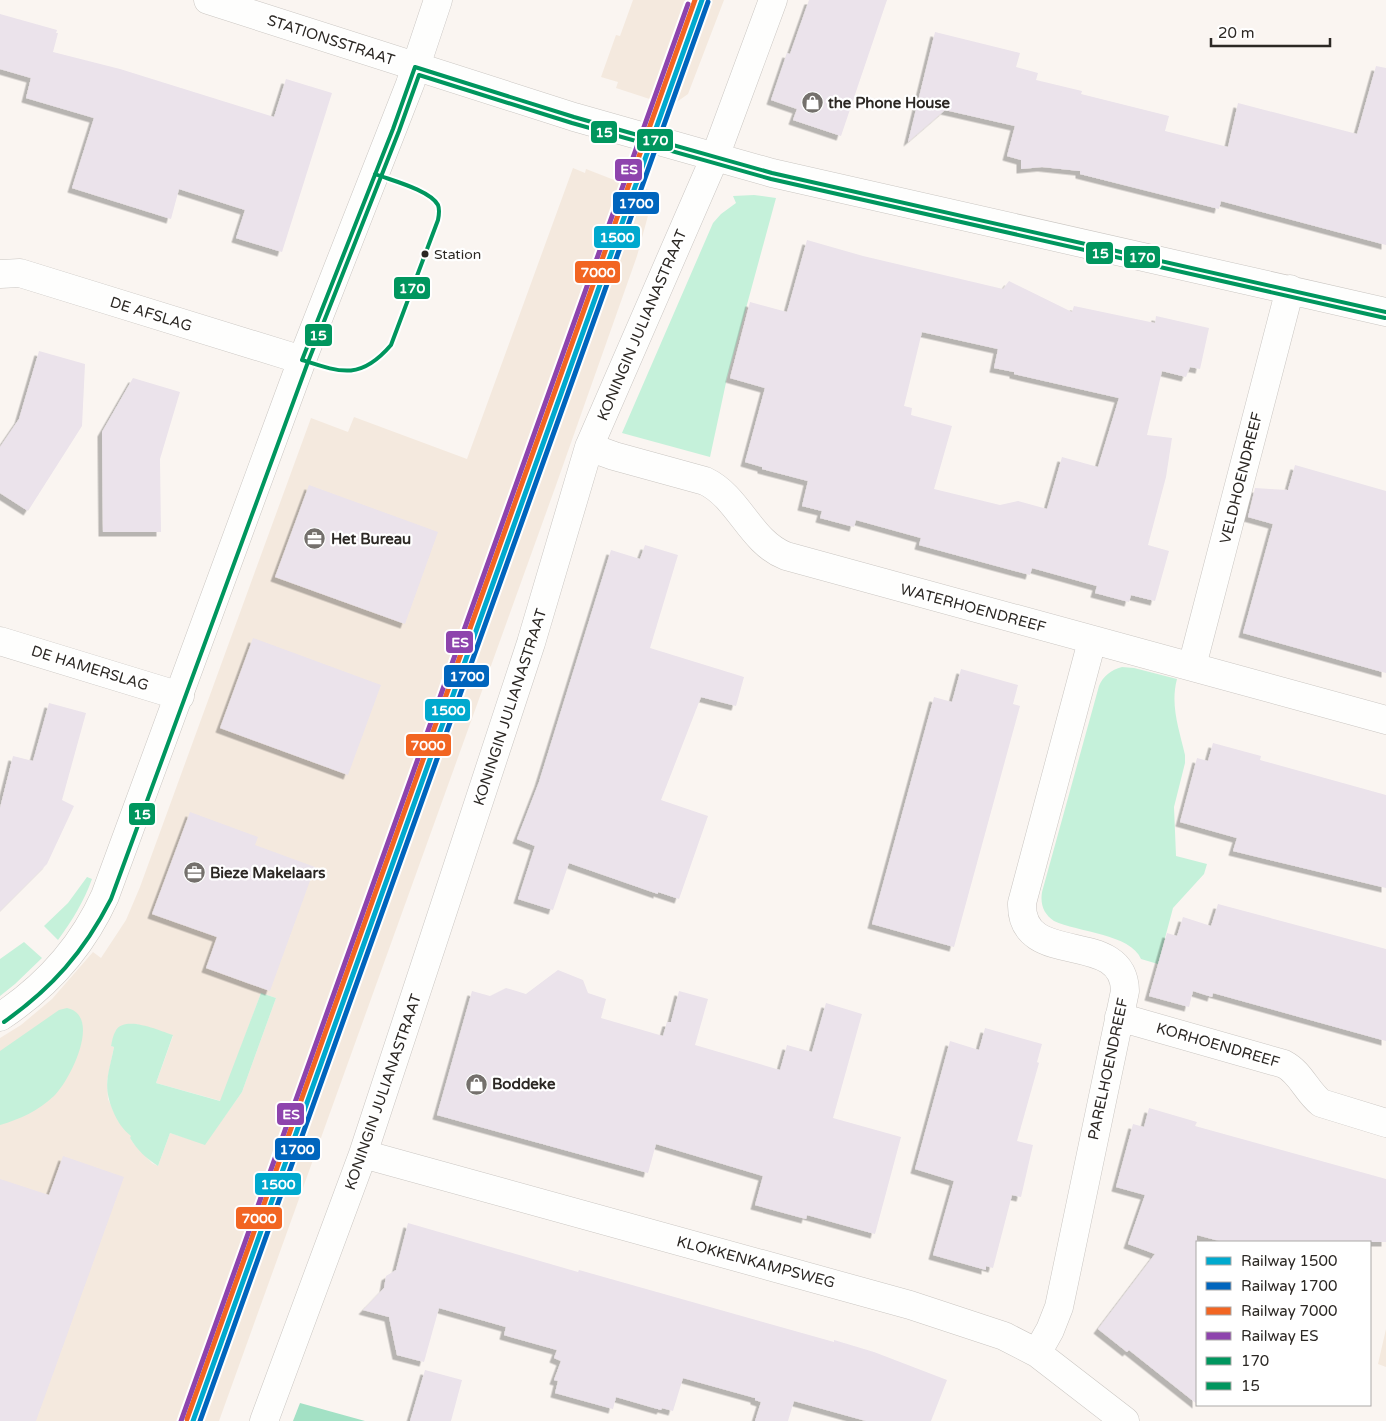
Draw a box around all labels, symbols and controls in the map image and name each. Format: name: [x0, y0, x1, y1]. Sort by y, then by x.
street label: STATIONSSTRAAT: [265, 11, 397, 69]
scale bar: [1211, 15, 1330, 47]
text: 20 m: [1218, 24, 1255, 42]
shop icon: the Phone House: [800, 91, 824, 115]
place label: the Phone House: [827, 94, 951, 112]
line badge: 15: [590, 120, 618, 144]
text: 15: [595, 124, 613, 141]
line badge: 170: [636, 128, 674, 152]
text: 170: [642, 132, 668, 149]
line badge: ES: [614, 158, 643, 182]
text: ES: [620, 161, 638, 178]
line badge: 1700: [612, 191, 660, 215]
text: 1700: [618, 195, 654, 212]
line badge: 1500: [593, 225, 641, 249]
street label: KONINGIN JULIANASTRAAT: [593, 227, 691, 423]
text: 1500: [599, 229, 635, 246]
line badge: 15: [1085, 241, 1114, 265]
text: 15: [1091, 245, 1109, 262]
line badge: 170: [1123, 245, 1161, 269]
place label: Station: [434, 246, 481, 263]
marker: Station: [420, 249, 430, 259]
text: 170: [1129, 249, 1155, 266]
line badge: 7000: [574, 260, 621, 284]
text: 7000: [580, 264, 616, 281]
line badge: 170: [393, 276, 431, 300]
text: 170: [399, 280, 425, 297]
street label: DE AFSLAG: [108, 293, 194, 335]
line badge: 15: [304, 323, 333, 347]
text: 15: [309, 327, 327, 344]
street label: VELDHOENDREEF: [1216, 410, 1266, 546]
office icon: Het Bureau: [303, 527, 327, 551]
place label: Het Bureau: [331, 530, 411, 548]
street label: WATERHOENDREEF: [898, 580, 1048, 636]
street label: KONINGIN JULIANASTRAAT: [470, 606, 550, 808]
line badge: ES: [445, 630, 474, 654]
text: ES: [451, 634, 469, 651]
street label: DE HAMERSLAG: [29, 642, 151, 694]
line badge: 1700: [443, 664, 490, 688]
text: 1700: [449, 668, 485, 685]
line badge: 1500: [424, 698, 471, 722]
text: 1500: [430, 702, 466, 719]
line badge: 7000: [405, 733, 452, 757]
text: 7000: [410, 737, 446, 754]
line badge: 15: [128, 802, 156, 826]
text: 15: [133, 806, 151, 823]
office icon: Bieze Makelaars: [182, 861, 206, 885]
place label: Bieze Makelaars: [210, 864, 325, 882]
street label: KONINGIN JULIANASTRAAT: [341, 992, 425, 1192]
street label: PARELHOENDREEF: [1084, 996, 1132, 1142]
street label: KORHOENDREEF: [1154, 1019, 1282, 1071]
shop icon: Boddeke: [464, 1072, 488, 1096]
place label: Boddeke: [492, 1075, 556, 1093]
line badge: ES: [276, 1102, 305, 1126]
text: ES: [282, 1106, 300, 1123]
line badge: 1700: [274, 1137, 321, 1161]
text: 1700: [279, 1141, 315, 1158]
line badge: 1500: [254, 1172, 302, 1196]
text: 1500: [260, 1176, 296, 1193]
line badge: 7000: [235, 1206, 283, 1230]
text: 7000: [241, 1210, 277, 1227]
street label: KLOKKENKAMPSWEG: [675, 1232, 837, 1292]
legend: [1196, 1241, 1371, 1406]
text: Railway 1500: [1241, 1252, 1337, 1270]
text: Railway 1700: [1241, 1277, 1337, 1295]
text: Railway 7000: [1241, 1302, 1337, 1320]
text: Railway ES: [1241, 1327, 1318, 1345]
text: 170: [1241, 1352, 1269, 1370]
text: 15: [1241, 1377, 1260, 1395]

